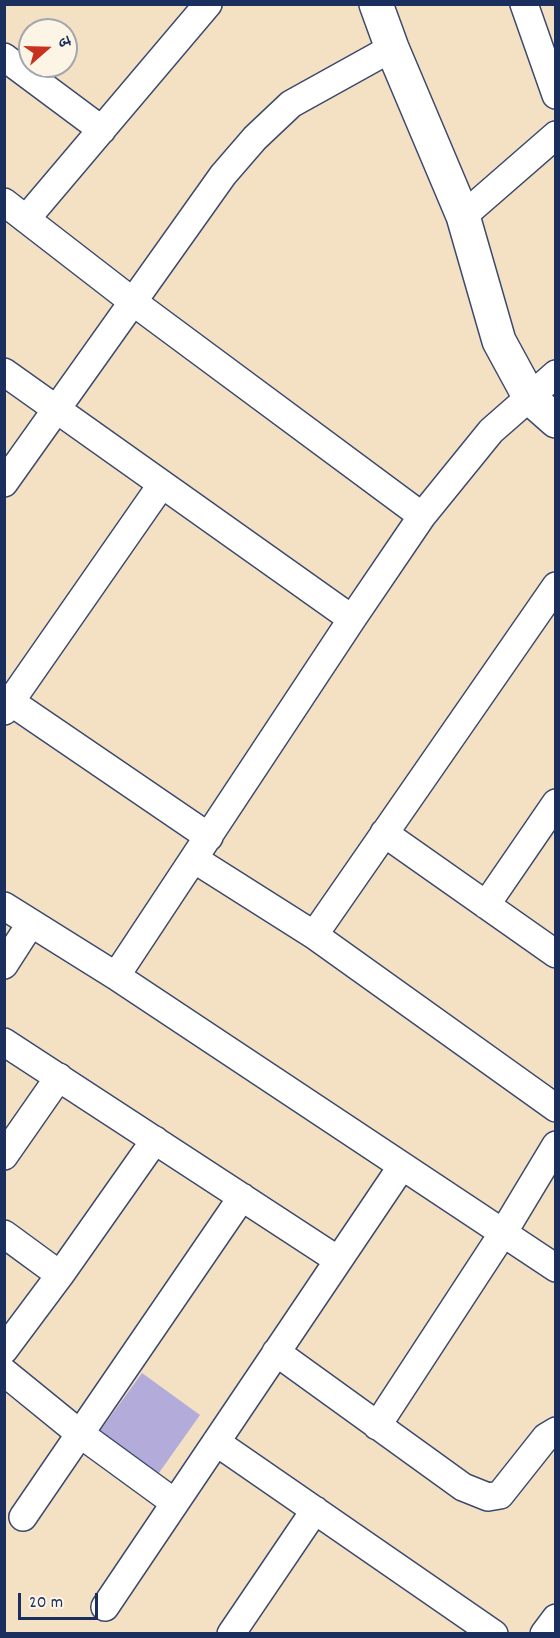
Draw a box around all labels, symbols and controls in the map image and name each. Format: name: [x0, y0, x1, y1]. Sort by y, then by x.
north arrow: [18, 18, 78, 78]
text: उ: [51, 34, 76, 51]
scale bar: [21, 1581, 100, 1619]
text: 20 m: [29, 1591, 63, 1616]

